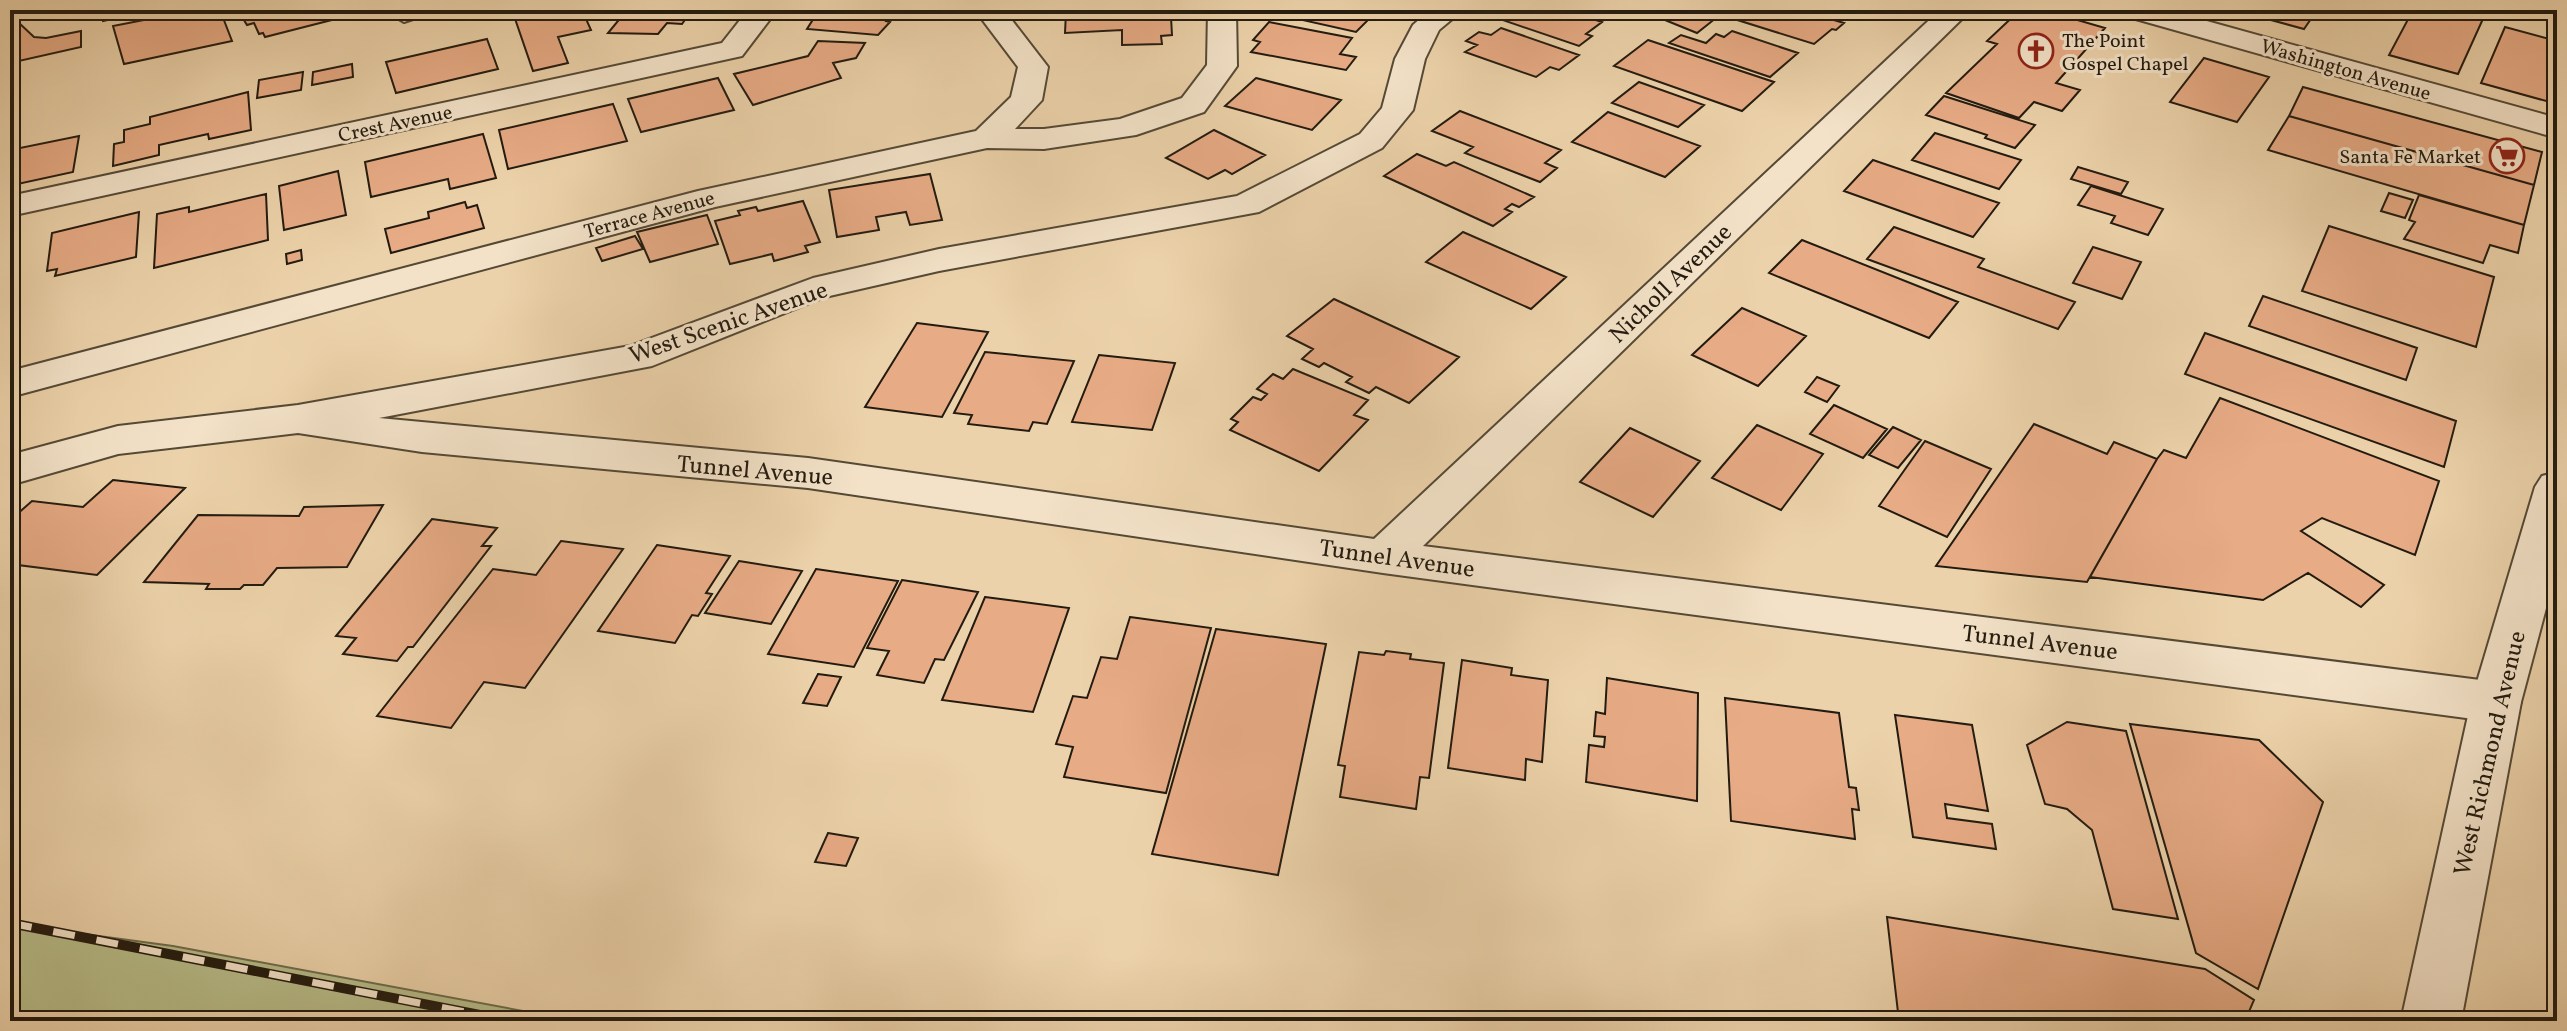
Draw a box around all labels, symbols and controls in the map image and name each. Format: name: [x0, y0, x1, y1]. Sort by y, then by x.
place label: The Point Gospel Chapel: [2062, 28, 2189, 79]
church icon: The Point Gospel Chapel: [2017, 32, 2055, 70]
street label: Washington Avenue: [2257, 33, 2434, 109]
street label: Crest Avenue: [336, 99, 455, 151]
supermarket icon: Santa Fe Market: [2488, 137, 2526, 175]
place label: Santa Fe Market: [2339, 144, 2481, 172]
street label: Terrace Avenue: [581, 185, 718, 247]
street label: Nicholl Avenue: [1602, 217, 1741, 352]
street label: West Scenic Avenue: [625, 274, 833, 374]
street label: Tunnel Avenue: [675, 448, 834, 496]
street label: Tunnel Avenue: [1317, 532, 1477, 588]
street label: Tunnel Avenue: [1960, 618, 2120, 670]
street label: West Richmond Avenue: [2446, 628, 2536, 879]

